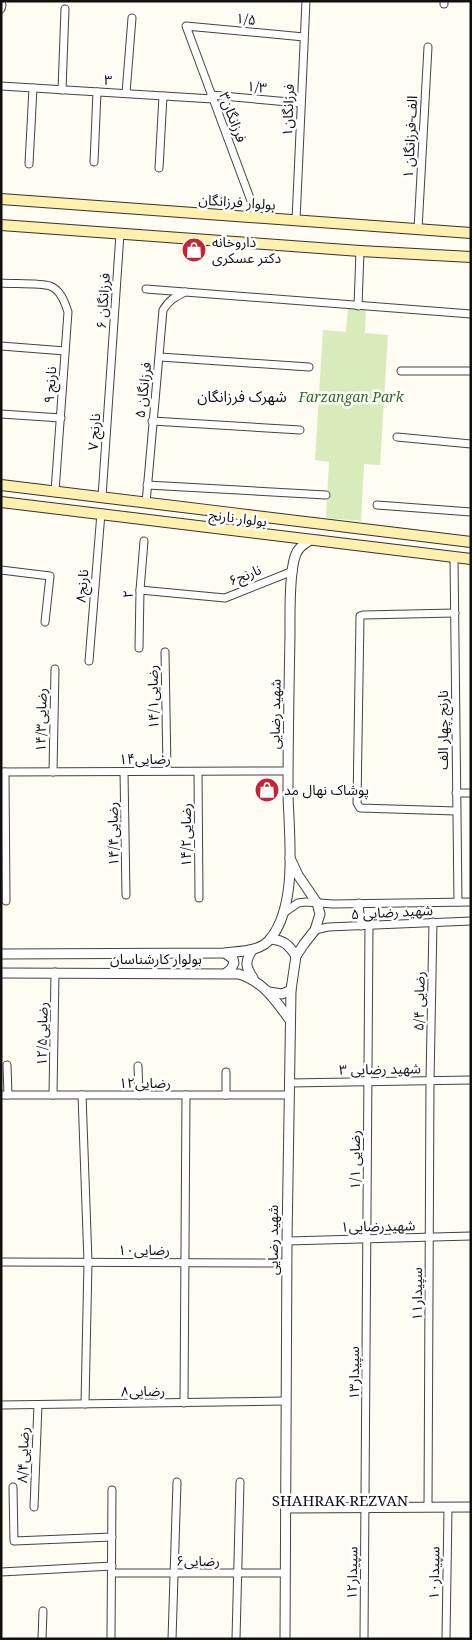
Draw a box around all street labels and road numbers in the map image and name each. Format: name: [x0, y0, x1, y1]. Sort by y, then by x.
street label: ۱/۵: [235, 8, 257, 29]
street label: ۳: [103, 70, 113, 89]
street label: ۱/۳: [246, 76, 268, 97]
street label: فرزانگان۱: [277, 83, 298, 137]
street label: فرزانگان۳: [215, 89, 252, 145]
street label: ۱ الف-فرزانگان: [398, 95, 421, 179]
street label: بولوار فرزانگان: [198, 189, 276, 214]
street label: فرزانگان ۶: [91, 272, 114, 330]
street label: فرزانگان ۵: [130, 361, 155, 419]
street label: نارنج ۹: [39, 366, 62, 404]
street label: نارنج ۷: [83, 413, 106, 451]
street label: بولوار نارنج: [208, 505, 268, 532]
street label: نارنج۶: [226, 559, 265, 591]
street label: نارنج۸: [71, 568, 94, 604]
street label: ۲: [118, 590, 137, 598]
street label: ۱۴/۱رضایی: [142, 665, 163, 729]
street label: شهید رضایی: [264, 679, 285, 749]
street label: رضایی۱۴/۳: [30, 688, 51, 752]
street label: نارنج چهار الف: [433, 690, 454, 770]
street label: رضایی۱۴: [119, 749, 171, 768]
street label: رضایی۱۴/۴: [102, 802, 123, 866]
street label: رضایی۱۴/۲: [176, 803, 195, 867]
street label: شهید رضایی ۵: [351, 900, 433, 923]
street label: بولوار کارشناسان: [110, 949, 202, 968]
street label: رضایی ۵/۴: [408, 971, 429, 1031]
street label: رضایی۱۲/۵: [31, 1002, 52, 1066]
street label: شهید رضایی ۳: [339, 1058, 421, 1079]
street label: رضایی۱۲: [119, 1073, 171, 1092]
street label: رضایی ۱/۱: [345, 1130, 364, 1190]
street label: شهید رضایی: [263, 1205, 282, 1275]
street label: شهیدرضایی۱: [340, 1215, 416, 1236]
street label: رضایی۱۰: [118, 1240, 170, 1259]
street label: سپیدار۱۱: [407, 1267, 427, 1321]
street label: سپیدار۱۳: [344, 1346, 364, 1400]
street label: رضایی۸: [121, 1381, 165, 1400]
street label: رضایی۸/۴: [12, 1427, 33, 1483]
street label: سپیدار۱۲: [342, 1546, 363, 1600]
street label: سپیدار۱۰: [424, 1546, 445, 1600]
street label: رضایی۶: [176, 1551, 220, 1570]

